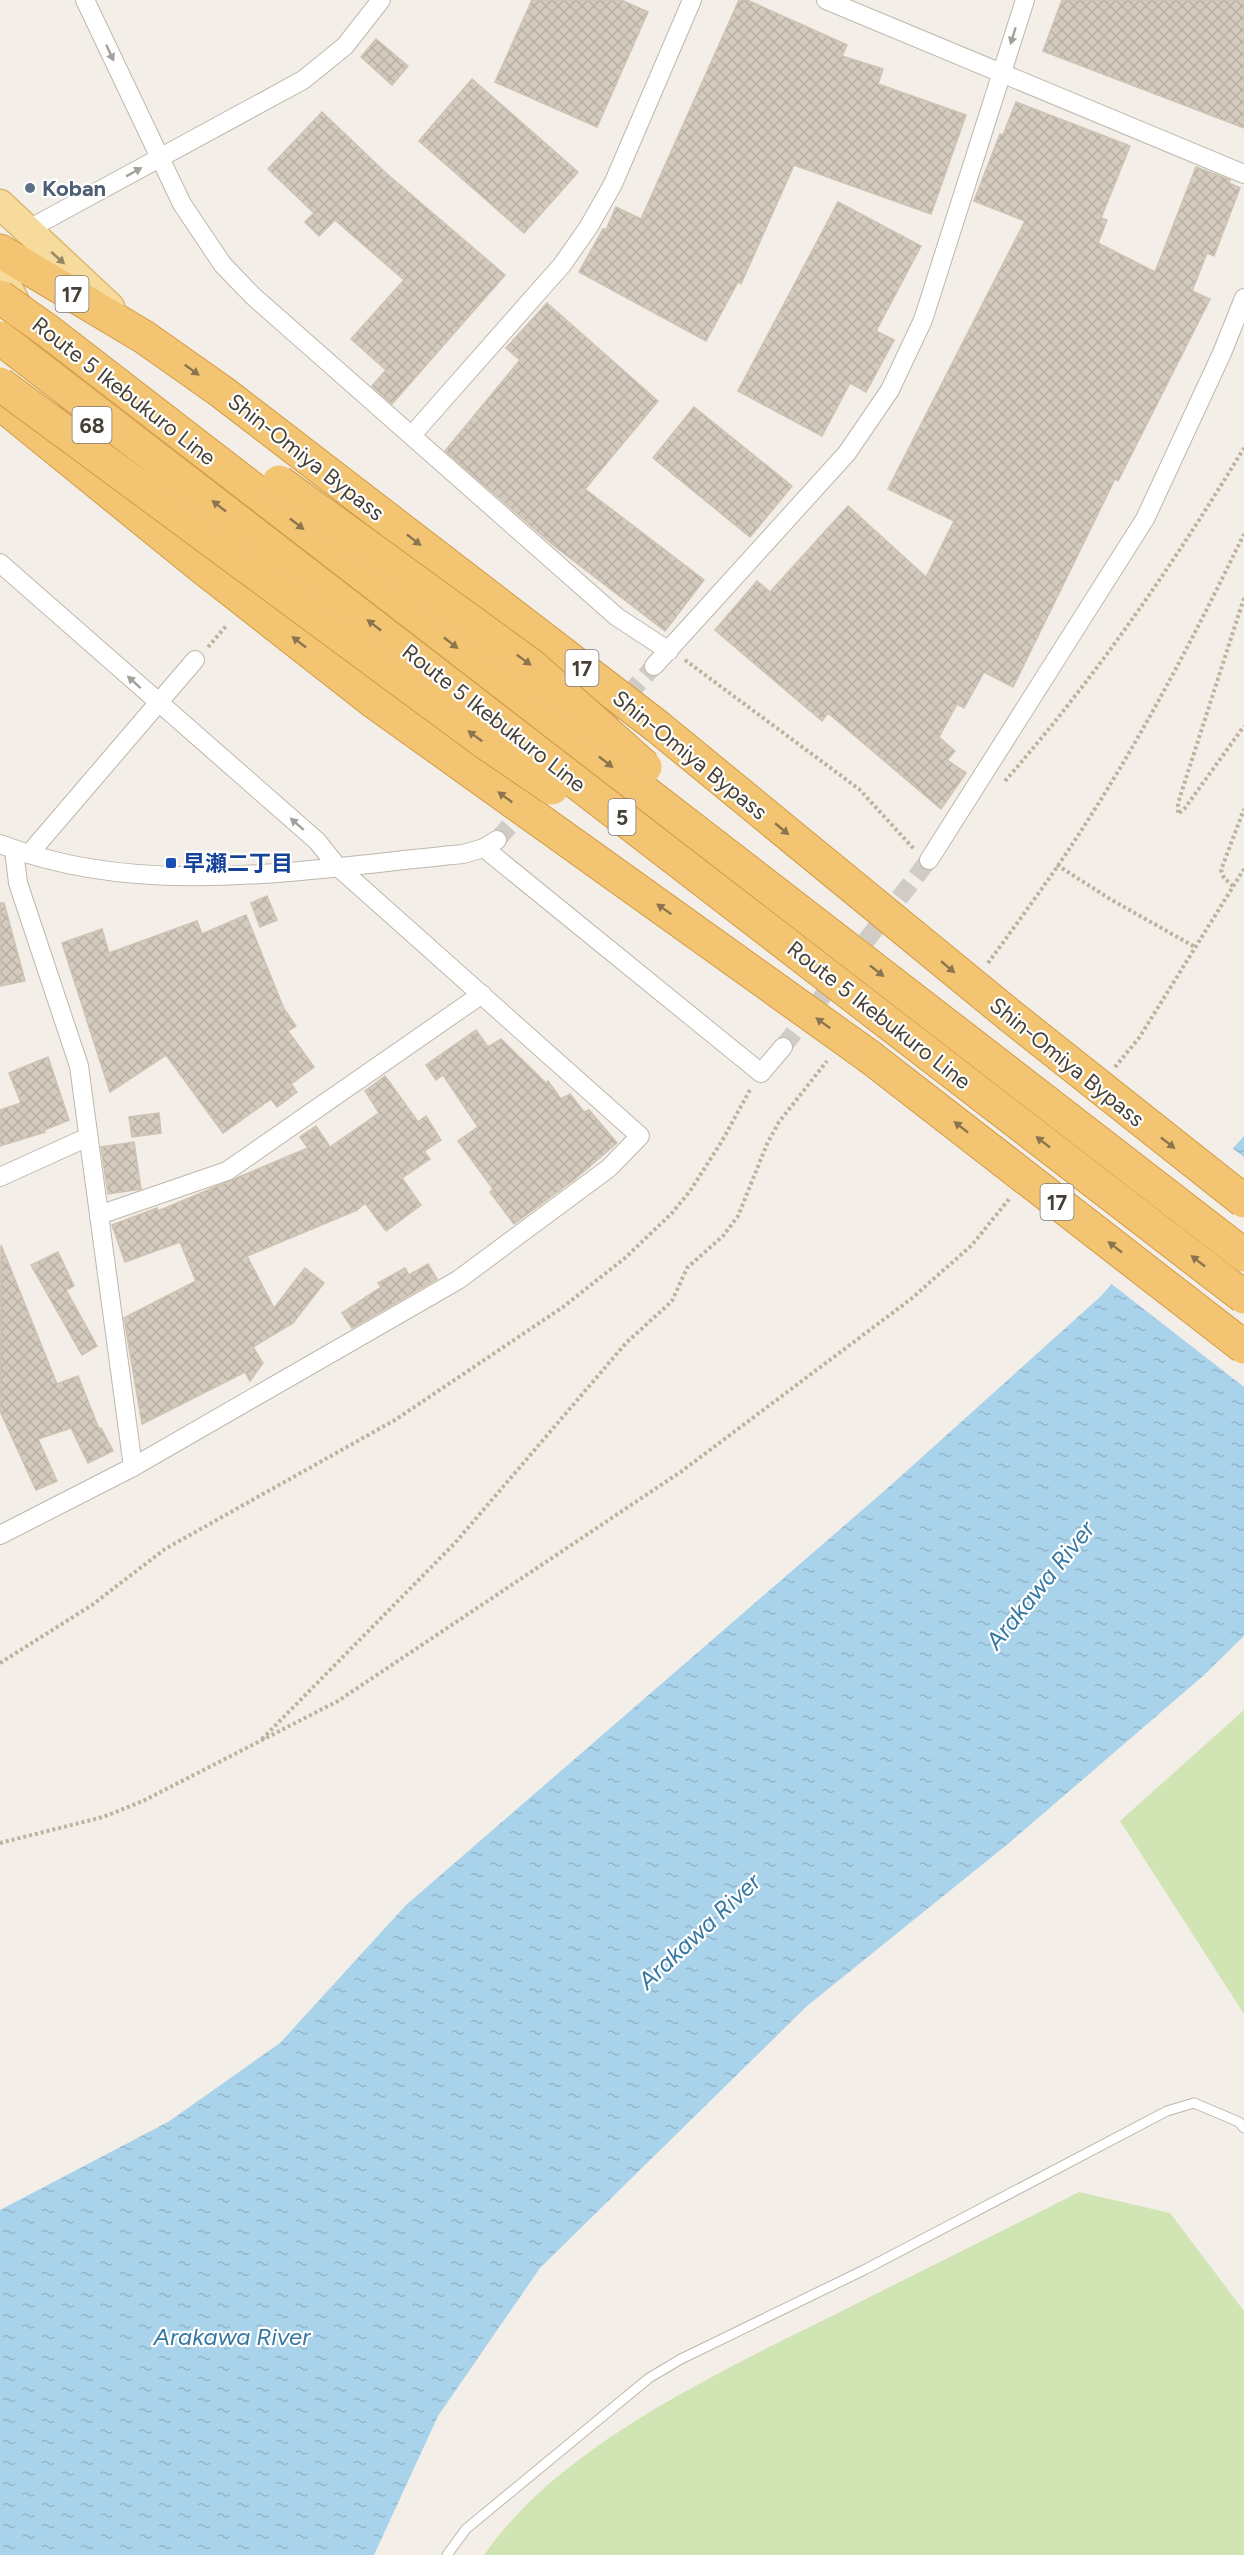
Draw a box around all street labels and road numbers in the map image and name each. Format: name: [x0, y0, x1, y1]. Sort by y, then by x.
road number: 17: [56, 276, 88, 312]
street label: Route 5 Ikebukuro Line: [27, 311, 221, 471]
street label: Shin-Omiya Bypass: [222, 388, 390, 526]
road number: 68: [72, 407, 112, 443]
street label: Route 5 Ikebukuro Line: [397, 638, 591, 798]
road number: 17: [566, 650, 598, 686]
street label: Shin-Omiya Bypass: [607, 684, 773, 826]
road number: 5: [608, 799, 636, 835]
street label: Route 5 Ikebukuro Line: [782, 935, 976, 1095]
street label: Shin-Omiya Bypass: [984, 991, 1150, 1133]
road number: 17: [1040, 1184, 1074, 1220]

